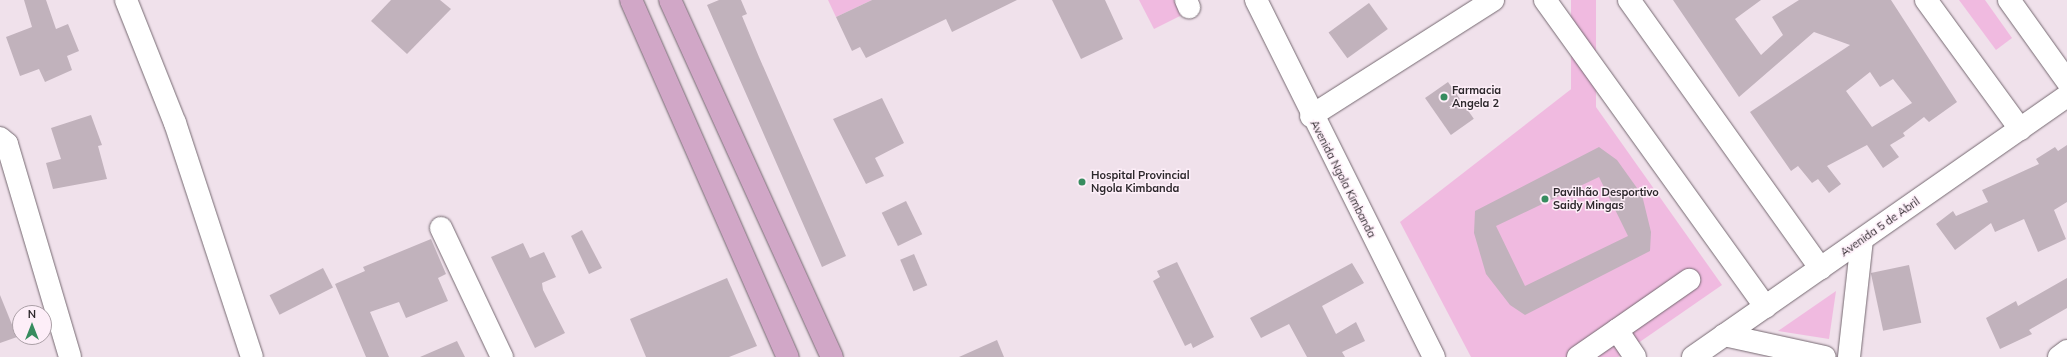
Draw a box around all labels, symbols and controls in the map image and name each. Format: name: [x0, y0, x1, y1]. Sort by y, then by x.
place label: Farmacia Angela 2: [1452, 84, 1501, 110]
marker: Farmacia Angela 2: [1439, 92, 1449, 102]
street label: Avenida Ngola Kimbanda: [1308, 118, 1378, 240]
place label: Hospital Provincial Ngola Kimbanda: [1091, 169, 1190, 195]
marker: Hospital Provincial Ngola Kimbanda: [1076, 176, 1088, 188]
place label: Pavilhão Desportivo Saidy Mingas: [1553, 186, 1659, 212]
marker: Pavilhão Desportivo Saidy Mingas: [1540, 194, 1550, 204]
street label: Avenida 5 de Abril: [1838, 195, 1922, 259]
north arrow: [12, 305, 52, 345]
text: N: [28, 307, 36, 321]

